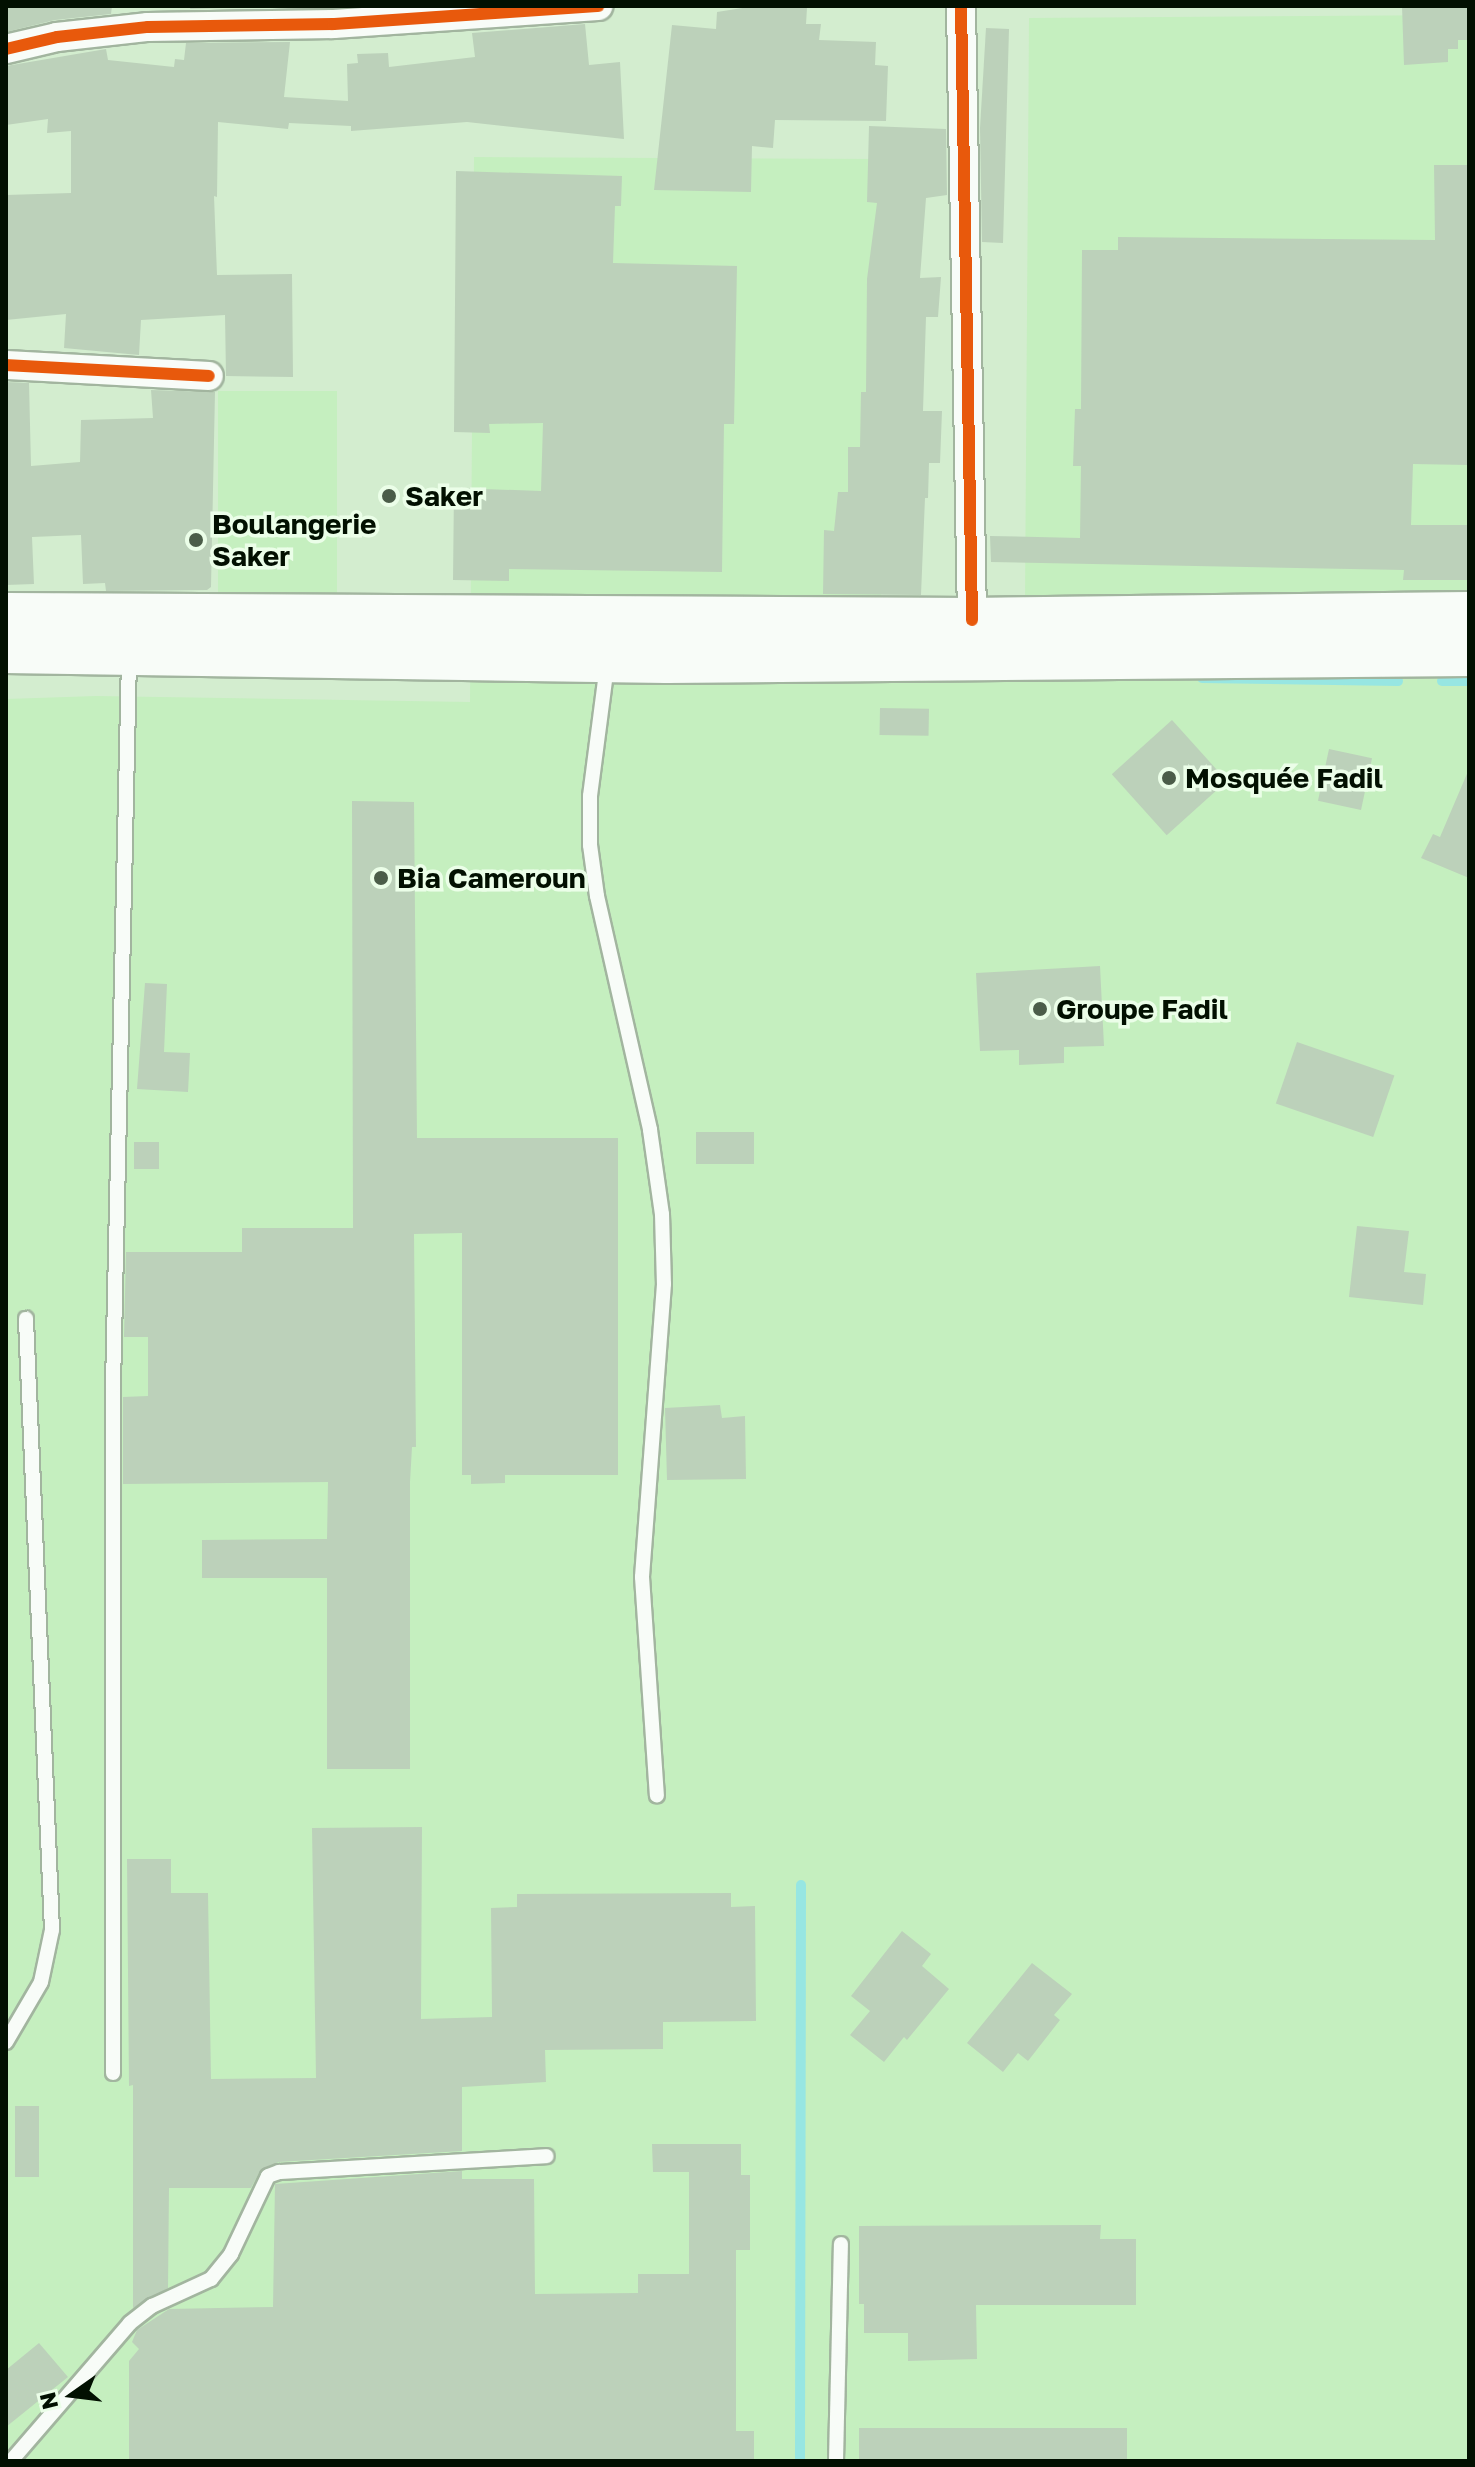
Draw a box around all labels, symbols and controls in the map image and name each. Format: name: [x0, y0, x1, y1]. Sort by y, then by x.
place label: Saker: [405, 479, 483, 513]
marker: Saker: [380, 487, 398, 505]
place label: Boulangerie Saker: [212, 507, 377, 573]
marker: Boulangerie Saker: [187, 531, 205, 549]
place label: Mosquée Fadil: [1185, 761, 1383, 795]
marker: Mosquée Fadil: [1160, 769, 1178, 787]
place label: Bia Cameroun: [397, 861, 586, 895]
marker: Bia Cameroun: [372, 869, 390, 887]
place label: Groupe Fadil: [1056, 992, 1228, 1026]
marker: Groupe Fadil: [1031, 1000, 1049, 1018]
north arrow: [32, 2355, 112, 2435]
text: N: [33, 2390, 63, 2412]

